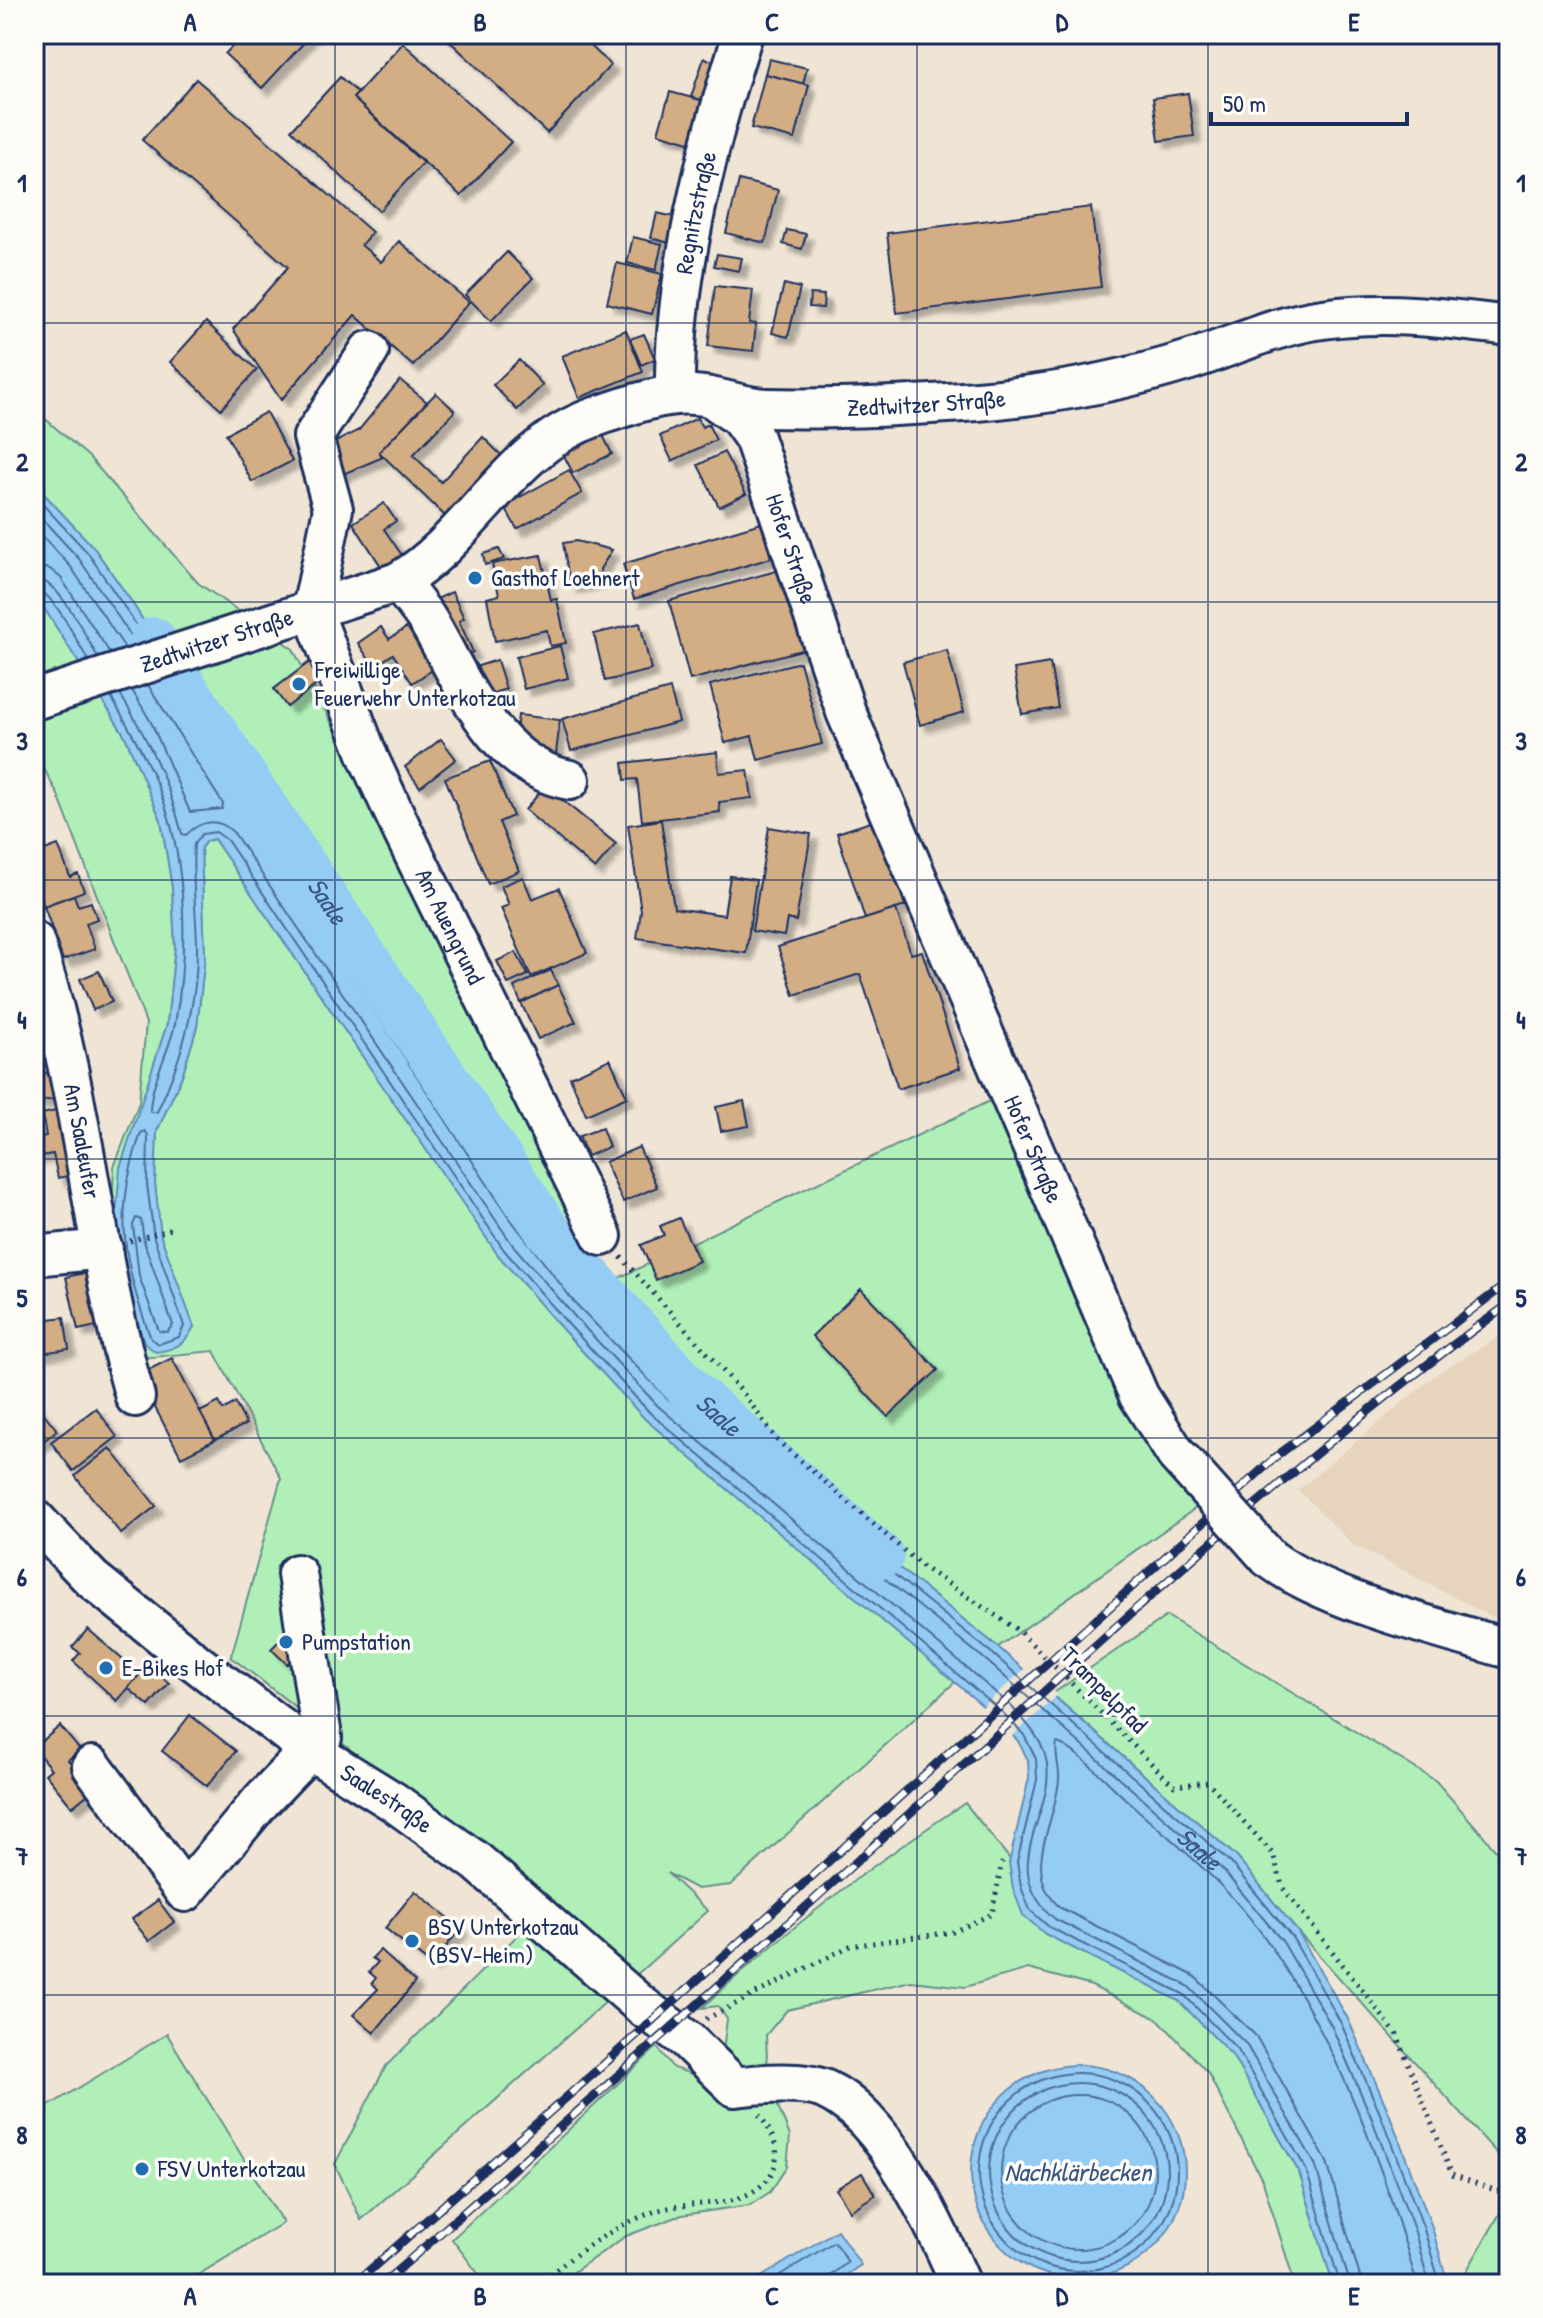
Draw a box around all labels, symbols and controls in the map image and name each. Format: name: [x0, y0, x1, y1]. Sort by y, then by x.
text: A: [184, 4, 197, 39]
text: B: [473, 4, 487, 39]
text: C: [765, 4, 779, 39]
text: D: [1056, 4, 1069, 39]
text: E: [1348, 4, 1360, 39]
scale bar: [1211, 76, 1407, 126]
text: 50 m: [1223, 87, 1266, 119]
street label: Regnitzstraße: [667, 147, 723, 276]
text: 1: [17, 165, 27, 200]
text: 1: [1516, 165, 1526, 200]
street label: Zedtwitzer Straße: [847, 381, 1008, 423]
text: 2: [16, 444, 29, 479]
text: 2: [1515, 444, 1528, 479]
street label: Hofer Straße: [759, 489, 826, 608]
place label: Gasthof Loehnert: [491, 561, 640, 593]
marker: Gasthof Loehnert: [466, 569, 484, 587]
street label: Zedtwitzer Straße: [136, 600, 297, 680]
place label: Freiwillige Feuerwehr Unterkotzau: [314, 653, 516, 713]
marker: Freiwillige Feuerwehr Unterkotzau: [290, 675, 308, 693]
text: 3: [16, 723, 28, 758]
text: 3: [1515, 723, 1527, 758]
street label: Am Auengrund: [409, 863, 492, 989]
water label: Saale: [300, 870, 357, 932]
text: 4: [17, 1002, 27, 1037]
text: 4: [1516, 1002, 1526, 1037]
street label: Am Saaleufer: [57, 1081, 109, 1201]
street label: Hofer Straße: [997, 1090, 1072, 1208]
text: 5: [17, 1280, 28, 1315]
text: 5: [1516, 1280, 1527, 1315]
water label: Saale: [689, 1385, 750, 1445]
text: 6: [17, 1559, 28, 1594]
text: 6: [1516, 1559, 1527, 1594]
place label: Pumpstation: [302, 1625, 411, 1657]
marker: Pumpstation: [277, 1633, 295, 1651]
street label: Trampelpfad: [1054, 1639, 1155, 1740]
place label: E-Bikes Hof: [122, 1651, 224, 1683]
marker: E-Bikes Hof: [97, 1659, 115, 1677]
street label: Saalestraße: [335, 1756, 440, 1840]
water label: Saale: [1169, 1819, 1231, 1879]
text: 7: [15, 1838, 29, 1873]
text: 7: [1514, 1838, 1528, 1873]
place label: BSV Unterkotzau (BSV-Heim): [428, 1910, 579, 1970]
marker: BSV Unterkotzau (BSV-Heim): [403, 1932, 421, 1950]
text: 8: [16, 2117, 28, 2152]
text: 8: [1515, 2117, 1527, 2152]
place label: FSV Unterkotzau: [157, 2152, 306, 2184]
water label: Nachklärbecken: [1005, 2154, 1154, 2189]
marker: FSV Unterkotzau: [133, 2160, 151, 2178]
text: A: [184, 2278, 197, 2313]
text: B: [473, 2278, 487, 2313]
text: C: [765, 2278, 779, 2313]
text: D: [1056, 2278, 1069, 2313]
text: E: [1348, 2278, 1360, 2313]

